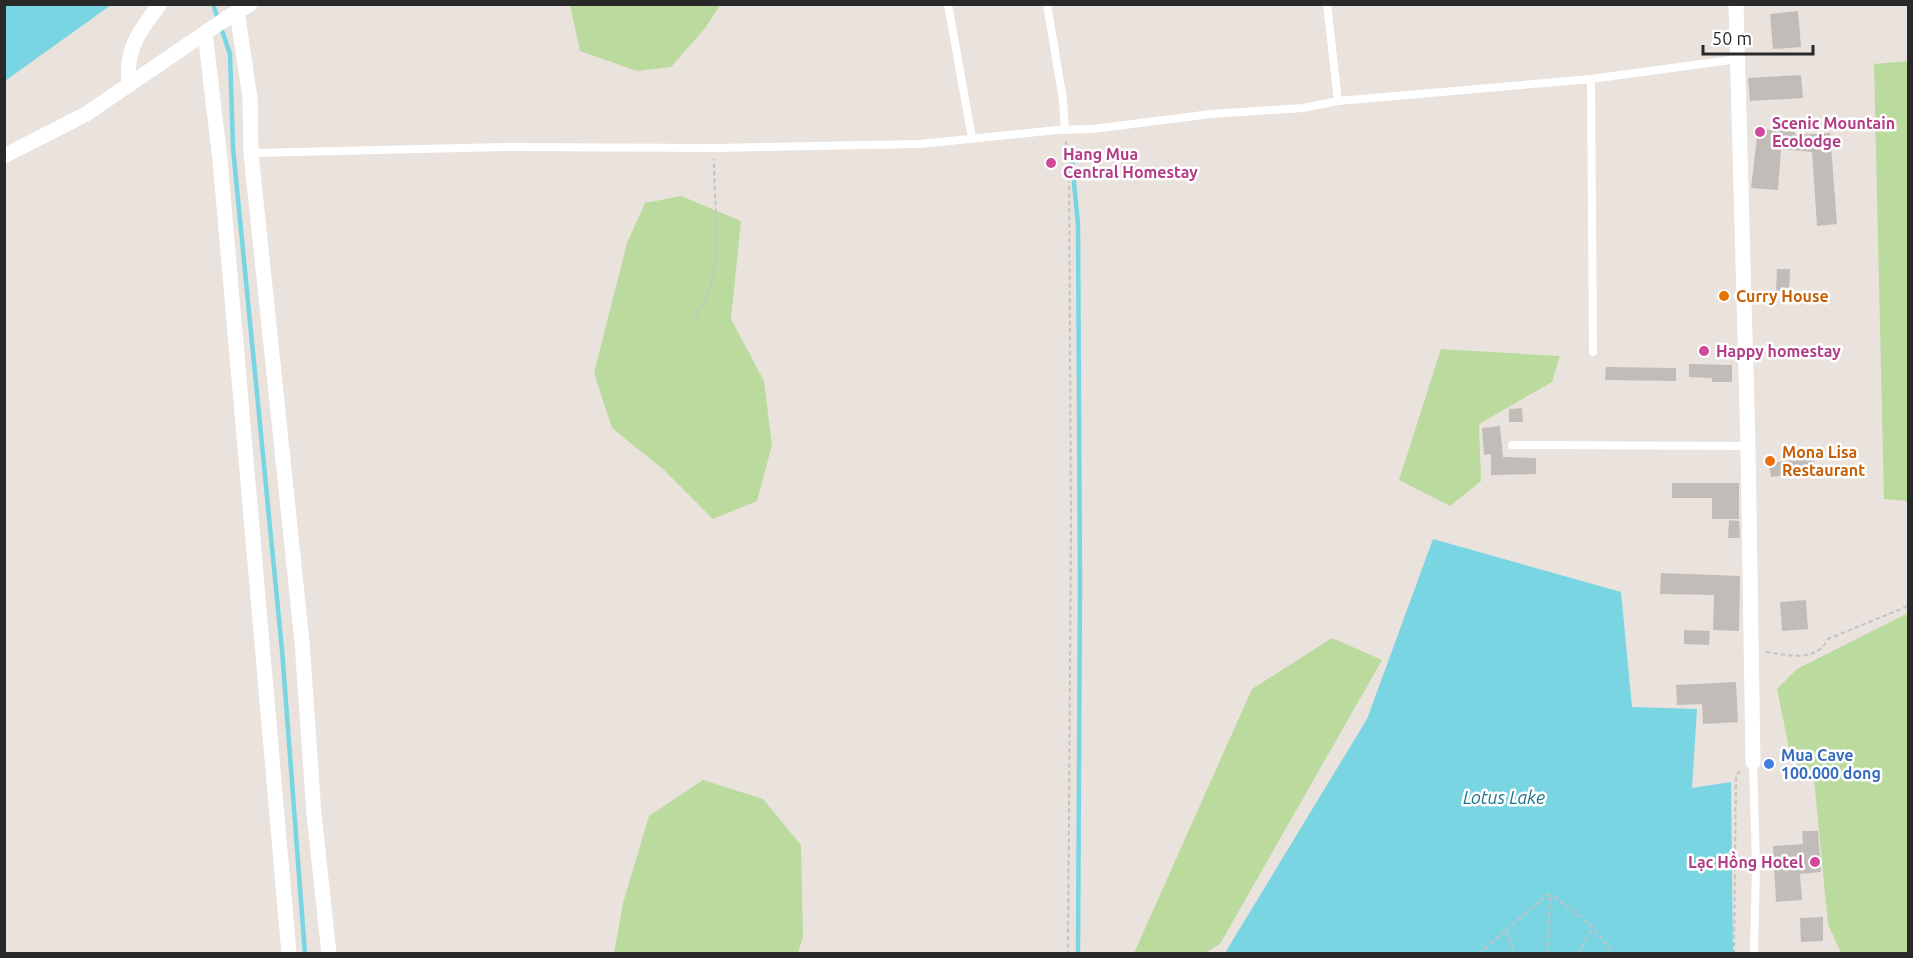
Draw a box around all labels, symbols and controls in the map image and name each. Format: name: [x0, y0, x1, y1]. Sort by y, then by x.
scale bar: [1703, 18, 1812, 56]
text: 50 m: [1712, 28, 1752, 48]
place label: Scenic Mountain Ecolodge: [1772, 114, 1895, 150]
marker: Scenic Mountain Ecolodge: [1753, 125, 1767, 139]
place label: Hang Mua Central Homestay: [1063, 145, 1198, 181]
marker: Hang Mua Central Homestay: [1044, 156, 1058, 170]
place label: Curry House: [1736, 287, 1829, 305]
marker: Curry House: [1717, 289, 1731, 303]
place label: Happy homestay: [1716, 342, 1841, 360]
marker: Happy homestay: [1697, 344, 1711, 358]
place label: Mona Lisa Restaurant: [1782, 443, 1865, 479]
marker: Mona Lisa Restaurant: [1763, 454, 1777, 468]
place label: Mua Cave 100.000 dong: [1781, 746, 1881, 782]
marker: Mua Cave 100.000 dong: [1762, 757, 1776, 771]
water label: Lotus Lake: [1463, 787, 1545, 807]
place label: Lạc Hồng Hotel: [1688, 850, 1803, 871]
marker: Lạc Hồng Hotel: [1808, 855, 1822, 869]

